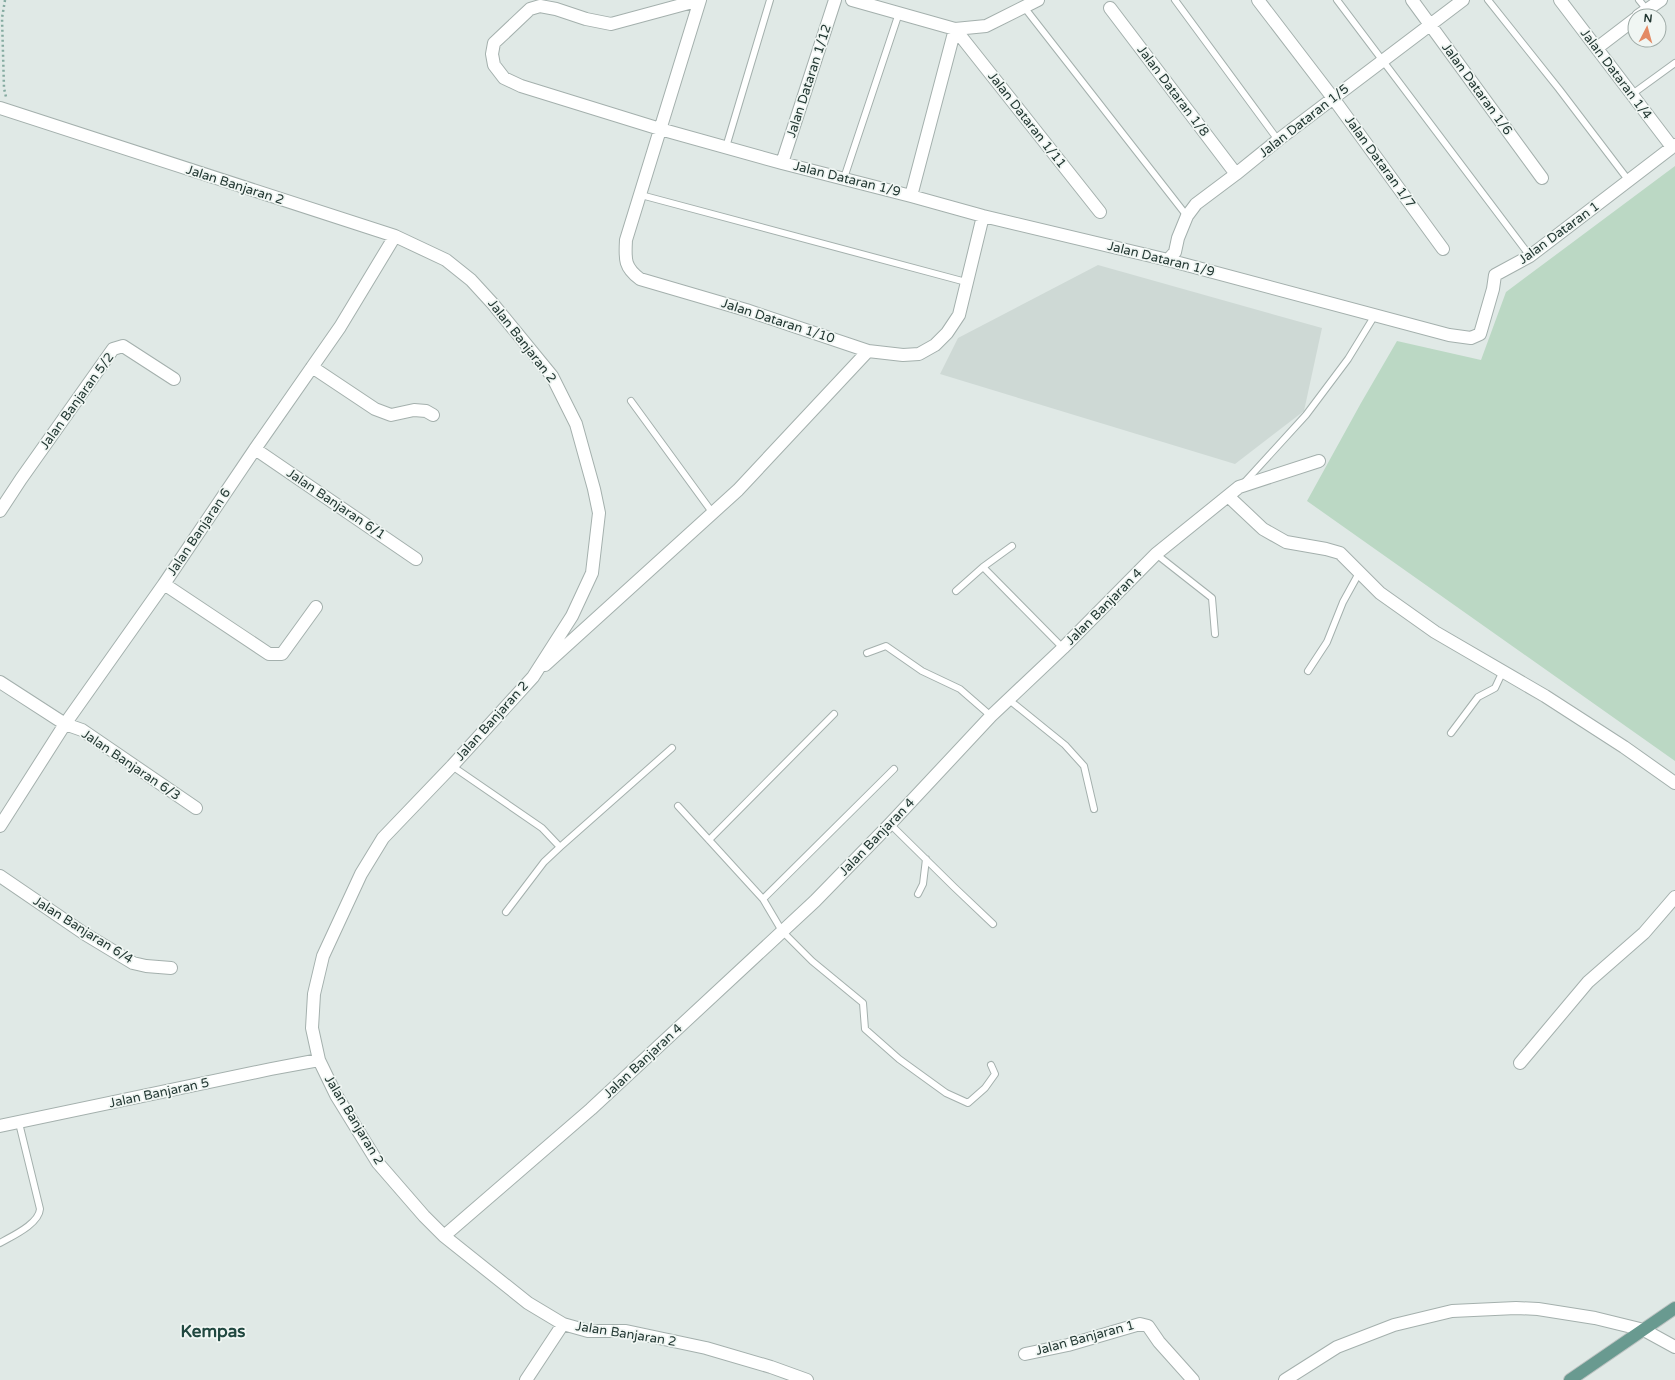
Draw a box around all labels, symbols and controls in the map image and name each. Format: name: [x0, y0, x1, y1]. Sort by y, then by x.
north arrow: [1627, 8, 1667, 48]
text: N: [1643, 12, 1653, 25]
street label: Jalan Dataran 1/12: [783, 22, 835, 140]
street label: Jalan Dataran 1/4: [1577, 26, 1655, 122]
street label: Jalan Dataran 1/6: [1438, 40, 1516, 138]
street label: Jalan Dataran 1/8: [1134, 42, 1212, 140]
street label: Jalan Dataran 1/11: [984, 69, 1070, 171]
street label: Jalan Dataran 1/5: [1256, 81, 1352, 161]
street label: Jalan Dataran 1/7: [1341, 113, 1419, 211]
street label: Jalan Dataran 1/9: [792, 158, 902, 200]
street label: Jalan Banjaran 2: [184, 162, 286, 208]
street label: Jalan Dataran 1: [1515, 198, 1603, 268]
street label: Jalan Dataran 1/9: [1106, 238, 1216, 280]
street label: Jalan Dataran 1/10: [719, 295, 837, 347]
street label: Jalan Banjaran 2: [484, 296, 560, 386]
street label: Jalan Banjaran 5/2: [37, 349, 117, 453]
street label: Jalan Banjaran 6/1: [284, 465, 388, 543]
street label: Jalan Banjaran 6: [164, 485, 234, 579]
street label: Jalan Banjaran 4: [1062, 565, 1146, 649]
street label: Jalan Banjaran 2: [452, 678, 532, 764]
street label: Jalan Banjaran 6/3: [79, 726, 183, 804]
street label: Jalan Banjaran 4: [836, 795, 918, 879]
street label: Jalan Banjaran 6/4: [30, 893, 136, 967]
street label: Jalan Banjaran 4: [600, 1020, 686, 1102]
street label: Jalan Banjaran 2: [321, 1072, 387, 1168]
street label: Jalan Banjaran 5: [108, 1075, 210, 1111]
street label: Jalan Banjaran 1: [1034, 1317, 1136, 1359]
street label: Jalan Banjaran 2: [574, 1318, 678, 1350]
district label: Kempas: [180, 1321, 246, 1342]

